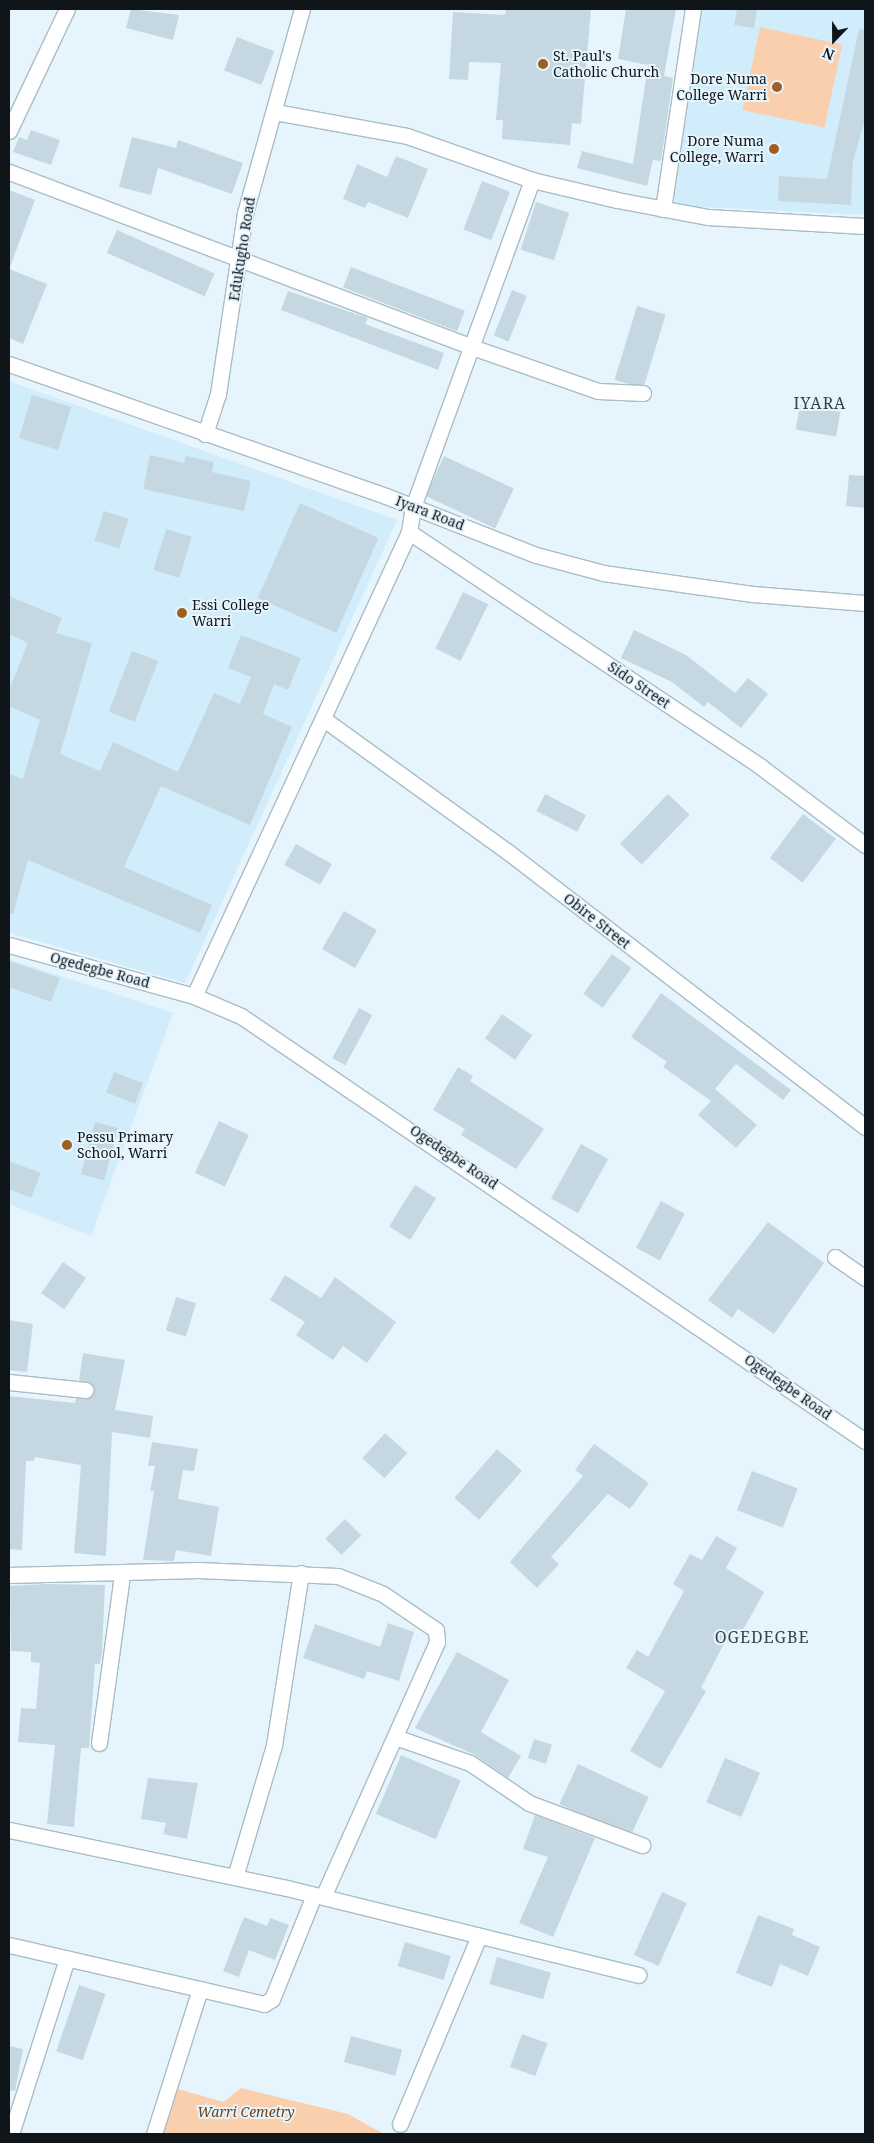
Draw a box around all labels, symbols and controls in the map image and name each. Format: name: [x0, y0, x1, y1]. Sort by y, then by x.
north arrow: [809, 15, 859, 65]
text: N: [820, 43, 837, 65]
place label: St. Paul's Catholic Church: [553, 48, 659, 80]
marker: St. Paul's Catholic Church: [537, 58, 549, 70]
place label: Dore Numa College Warri: [676, 71, 767, 104]
marker: Dore Numa College Warri: [771, 81, 783, 93]
place label: Dore Numa College, Warri: [670, 133, 764, 166]
marker: Dore Numa College, Warri: [768, 143, 780, 155]
street label: Edukugho Road: [225, 196, 259, 302]
district label: IYARA: [793, 393, 847, 413]
street label: Iyara Road: [393, 492, 467, 534]
place label: Essi College Warri: [192, 597, 269, 630]
marker: Essi College Warri: [176, 607, 188, 619]
street label: Sido Street: [605, 658, 673, 712]
street label: Obire Street: [560, 890, 634, 952]
street label: Ogedegbe Road: [48, 949, 152, 991]
street label: Ogedegbe Road: [407, 1121, 501, 1193]
place label: Pessu Primary School, Warri: [77, 1129, 173, 1162]
marker: Pessu Primary School, Warri: [61, 1139, 73, 1151]
street label: Ogedegbe Road: [741, 1351, 835, 1423]
district label: OGEDEGBE: [714, 1627, 810, 1647]
park label: Warri Cemetry: [197, 2104, 295, 2120]

